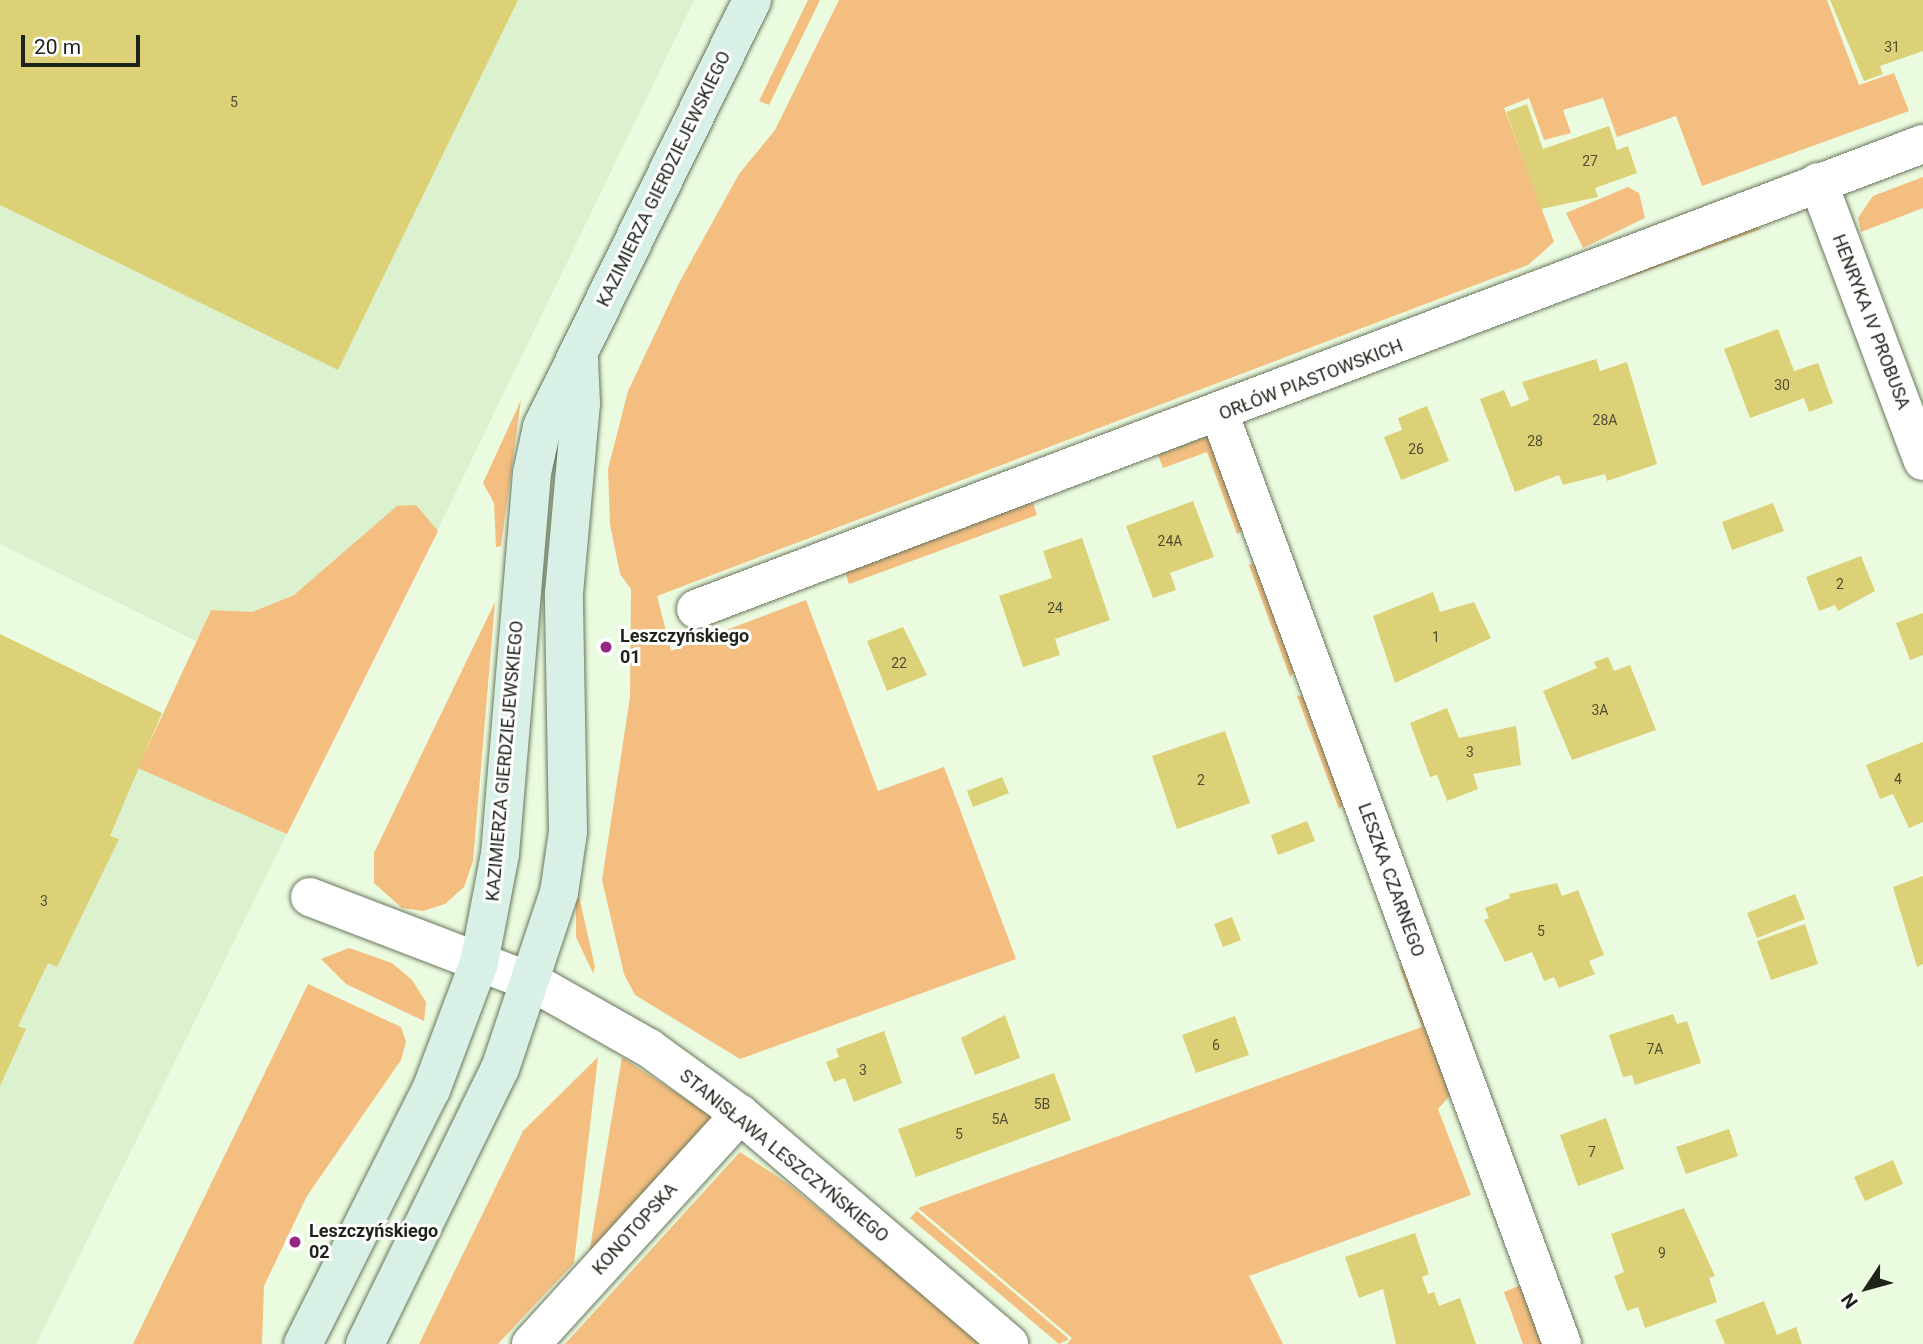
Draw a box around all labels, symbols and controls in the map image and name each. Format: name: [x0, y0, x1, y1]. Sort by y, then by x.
scale bar: [24, 21, 144, 65]
text: 20 m: [34, 35, 81, 59]
house number: 31: [1884, 39, 1900, 55]
street label: KAZIMIERZA GIERDZIEJEWSKIEGO: [593, 48, 735, 310]
house number: 5: [230, 94, 238, 110]
house number: 27: [1582, 153, 1598, 169]
street label: HENRYKA IV PROBUSA: [1828, 231, 1914, 413]
street label: ORŁÓW PIASTOWSKICH: [1216, 335, 1406, 425]
house number: 30: [1774, 377, 1790, 393]
house number: 28A: [1593, 412, 1617, 428]
house number: 28: [1527, 433, 1543, 449]
house number: 26: [1408, 441, 1424, 457]
house number: 24A: [1158, 533, 1182, 549]
house number: 2: [1836, 576, 1844, 592]
house number: 24: [1047, 600, 1063, 616]
street label: KAZIMIERZA GIERDZIEJEWSKIEGO: [482, 620, 528, 902]
place label: Leszczyńskiego 01: [620, 626, 749, 668]
house number: 1: [1432, 629, 1440, 645]
marker: Leszczyńskiego 01: [598, 639, 614, 655]
house number: 22: [891, 655, 907, 671]
house number: 3A: [1591, 702, 1609, 718]
house number: 3: [1466, 744, 1474, 760]
house number: 4: [1894, 771, 1902, 787]
house number: 2: [1197, 772, 1205, 788]
street label: LESZKA CZARNEGO: [1353, 800, 1429, 960]
house number: 3: [40, 893, 48, 909]
house number: 5: [1537, 923, 1545, 939]
house number: 6: [1212, 1037, 1220, 1053]
house number: 7A: [1646, 1041, 1664, 1057]
house number: 3: [859, 1062, 867, 1078]
street label: STANISŁAWA LESZCZYŃSKIEGO: [675, 1065, 893, 1247]
house number: 5B: [1034, 1096, 1050, 1112]
house number: 5A: [991, 1111, 1009, 1127]
house number: 5: [955, 1126, 963, 1142]
house number: 7: [1588, 1144, 1596, 1160]
street label: KONOTOPSKA: [588, 1179, 682, 1279]
place label: Leszczyńskiego 02: [309, 1221, 438, 1264]
marker: Leszczyńskiego 02: [287, 1234, 303, 1250]
house number: 9: [1658, 1245, 1666, 1261]
north arrow: [1832, 1253, 1902, 1323]
text: N: [1836, 1288, 1863, 1313]

